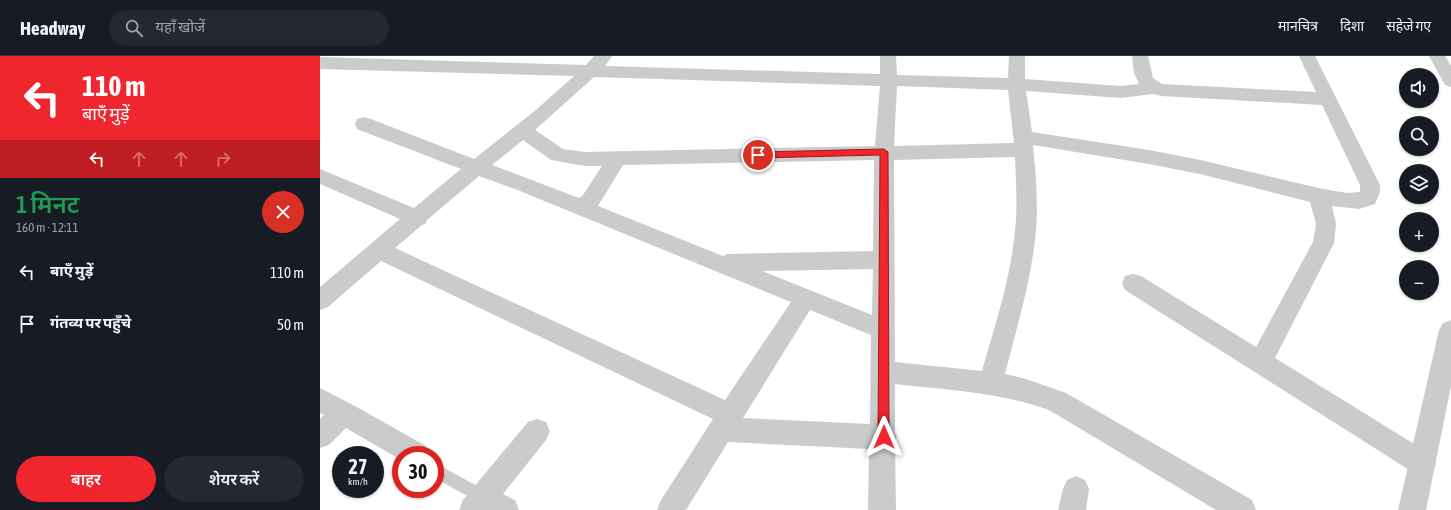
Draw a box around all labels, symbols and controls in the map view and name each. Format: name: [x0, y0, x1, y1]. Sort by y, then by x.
search box: [109, 10, 389, 46]
text: Headway: [20, 17, 85, 39]
icon: search: [123, 17, 145, 39]
text: यहाँ खोजें: [155, 18, 205, 35]
text: मानचित्र: [1278, 18, 1318, 34]
text: दिशा: [1340, 18, 1364, 34]
text: सहेजे गए: [1386, 18, 1431, 34]
map controls: [1399, 68, 1439, 300]
button: sound: [1399, 68, 1439, 108]
text: 110 m: [82, 70, 145, 102]
icon: left: [16, 72, 68, 124]
text: बाएँ मुड़ें: [82, 103, 130, 124]
button: search: [1399, 116, 1439, 156]
pin: [741, 138, 775, 172]
icon: arrive: [747, 144, 769, 166]
icon: left: [86, 148, 108, 170]
icon: ahead: [128, 148, 150, 170]
icon: ahead: [170, 148, 192, 170]
icon: right: [212, 148, 234, 170]
button: layers: [1399, 164, 1439, 204]
text: 1 मिनट: [16, 191, 79, 218]
button: close: [262, 191, 304, 233]
button: +: [1399, 212, 1439, 252]
text: 160 m · 12:11: [16, 220, 79, 235]
button: −: [1399, 260, 1439, 300]
icon: left: [16, 261, 38, 283]
text: बाएँ मुड़ें: [50, 262, 93, 279]
text: 110 m: [270, 264, 304, 281]
icon: arrive: [16, 313, 38, 335]
text: गंतव्य पर पहुँचे: [50, 314, 131, 331]
text: 50 m: [277, 316, 304, 333]
position arrow: [863, 416, 905, 458]
speed limit sign: 30: [392, 446, 444, 498]
text: 27: [349, 455, 367, 478]
button: बाहर: [16, 456, 156, 502]
button: शेयर करें: [164, 456, 304, 502]
text: km/h: [348, 476, 368, 487]

